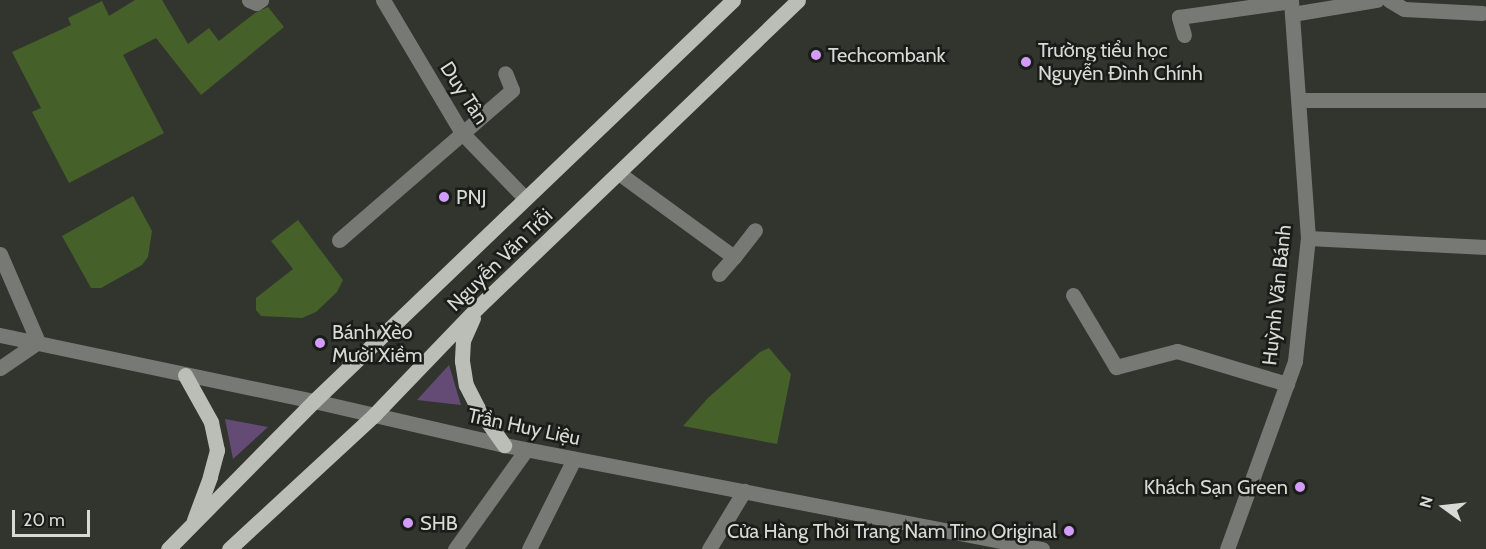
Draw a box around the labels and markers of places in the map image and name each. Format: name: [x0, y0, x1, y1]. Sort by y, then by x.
place label: Trường tiểu học Nguyễn Đình Chính: [1038, 39, 1203, 86]
place label: Techcombank: [828, 43, 946, 67]
marker: Techcombank: [809, 48, 823, 62]
marker: Trường tiểu học Nguyễn Đình Chính: [1019, 55, 1033, 69]
place label: PNJ: [456, 185, 487, 209]
marker: PNJ: [437, 190, 451, 204]
place label: Bánh Xèo Mười Xiềm: [332, 320, 423, 367]
marker: Bánh Xèo Mười Xiềm: [313, 336, 327, 350]
place label: Khách Sạn Green: [1144, 475, 1288, 499]
marker: Khách Sạn Green: [1293, 480, 1307, 494]
place label: SHB: [420, 511, 458, 535]
marker: SHB: [401, 516, 415, 530]
place label: Cửa Hàng Thời Trang Nam Tino Original: [727, 519, 1057, 543]
marker: Cửa Hàng Thời Trang Nam Tino Original: [1062, 524, 1076, 538]

